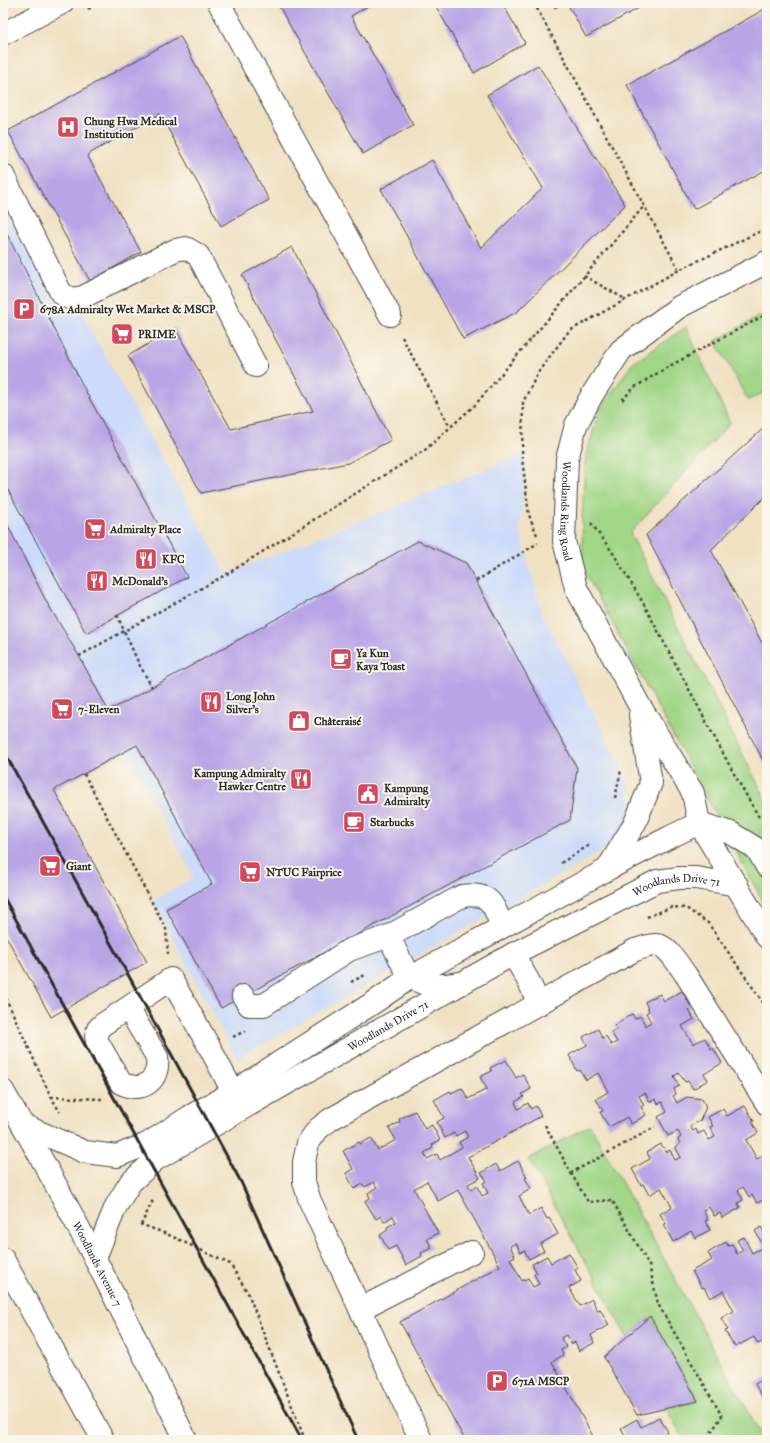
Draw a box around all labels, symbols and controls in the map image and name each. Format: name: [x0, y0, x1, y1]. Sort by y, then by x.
hospital icon: Chung Hwa Medical Institution: [55, 114, 81, 140]
place label: Chung Hwa Medical Institution: [84, 115, 178, 141]
parking icon: 678A Admiralty Wet Market & MSCP: [11, 296, 37, 322]
place label: 678A Admiralty Wet Market & MSCP: [40, 303, 216, 317]
supermarket icon: PRIME: [109, 321, 135, 347]
place label: PRIME: [138, 328, 176, 341]
street label: Woodlands Ring Road: [556, 461, 575, 563]
supermarket icon: Admiralty Place: [82, 516, 108, 542]
place label: Admiralty Place: [109, 523, 182, 537]
restaurant icon: KFC: [133, 546, 159, 572]
place label: KFC: [162, 553, 185, 566]
restaurant icon: McDonald's: [84, 568, 110, 594]
place label: McDonald's: [112, 575, 168, 588]
cafe icon: Ya Kun Kaya Toast: [328, 646, 354, 672]
place label: Ya Kun Kaya Toast: [355, 647, 405, 674]
restaurant icon: Long John Silver's: [198, 689, 224, 715]
place label: Long John Silver's: [226, 690, 275, 716]
supermarket icon: 7-Eleven: [49, 696, 75, 722]
place label: 7-Eleven: [78, 703, 119, 716]
shop icon: Châteraisé: [286, 708, 312, 734]
place label: Châteraisé: [314, 715, 362, 728]
restaurant icon: Kampung Admiralty Hawker Centre: [288, 766, 314, 792]
place label: Kampung Admiralty Hawker Centre: [194, 767, 287, 793]
public building icon: Kampung Admiralty: [355, 781, 381, 807]
place label: Kampung Admiralty: [383, 782, 431, 809]
cafe icon: Starbucks: [341, 809, 367, 835]
place label: Starbucks: [370, 816, 414, 829]
supermarket icon: Giant: [37, 853, 63, 879]
supermarket icon: NTUC Fairprice: [237, 859, 263, 885]
place label: Giant: [66, 860, 92, 873]
place label: NTUC Fairprice: [266, 866, 342, 880]
street label: Woodlands Drive 71: [631, 872, 721, 899]
street label: Woodlands Drive 71: [346, 998, 431, 1054]
street label: Woodlands Avenue 7: [70, 1219, 124, 1309]
parking icon: 671A MSCP: [484, 1368, 510, 1394]
place label: 671A MSCP: [512, 1375, 570, 1388]

